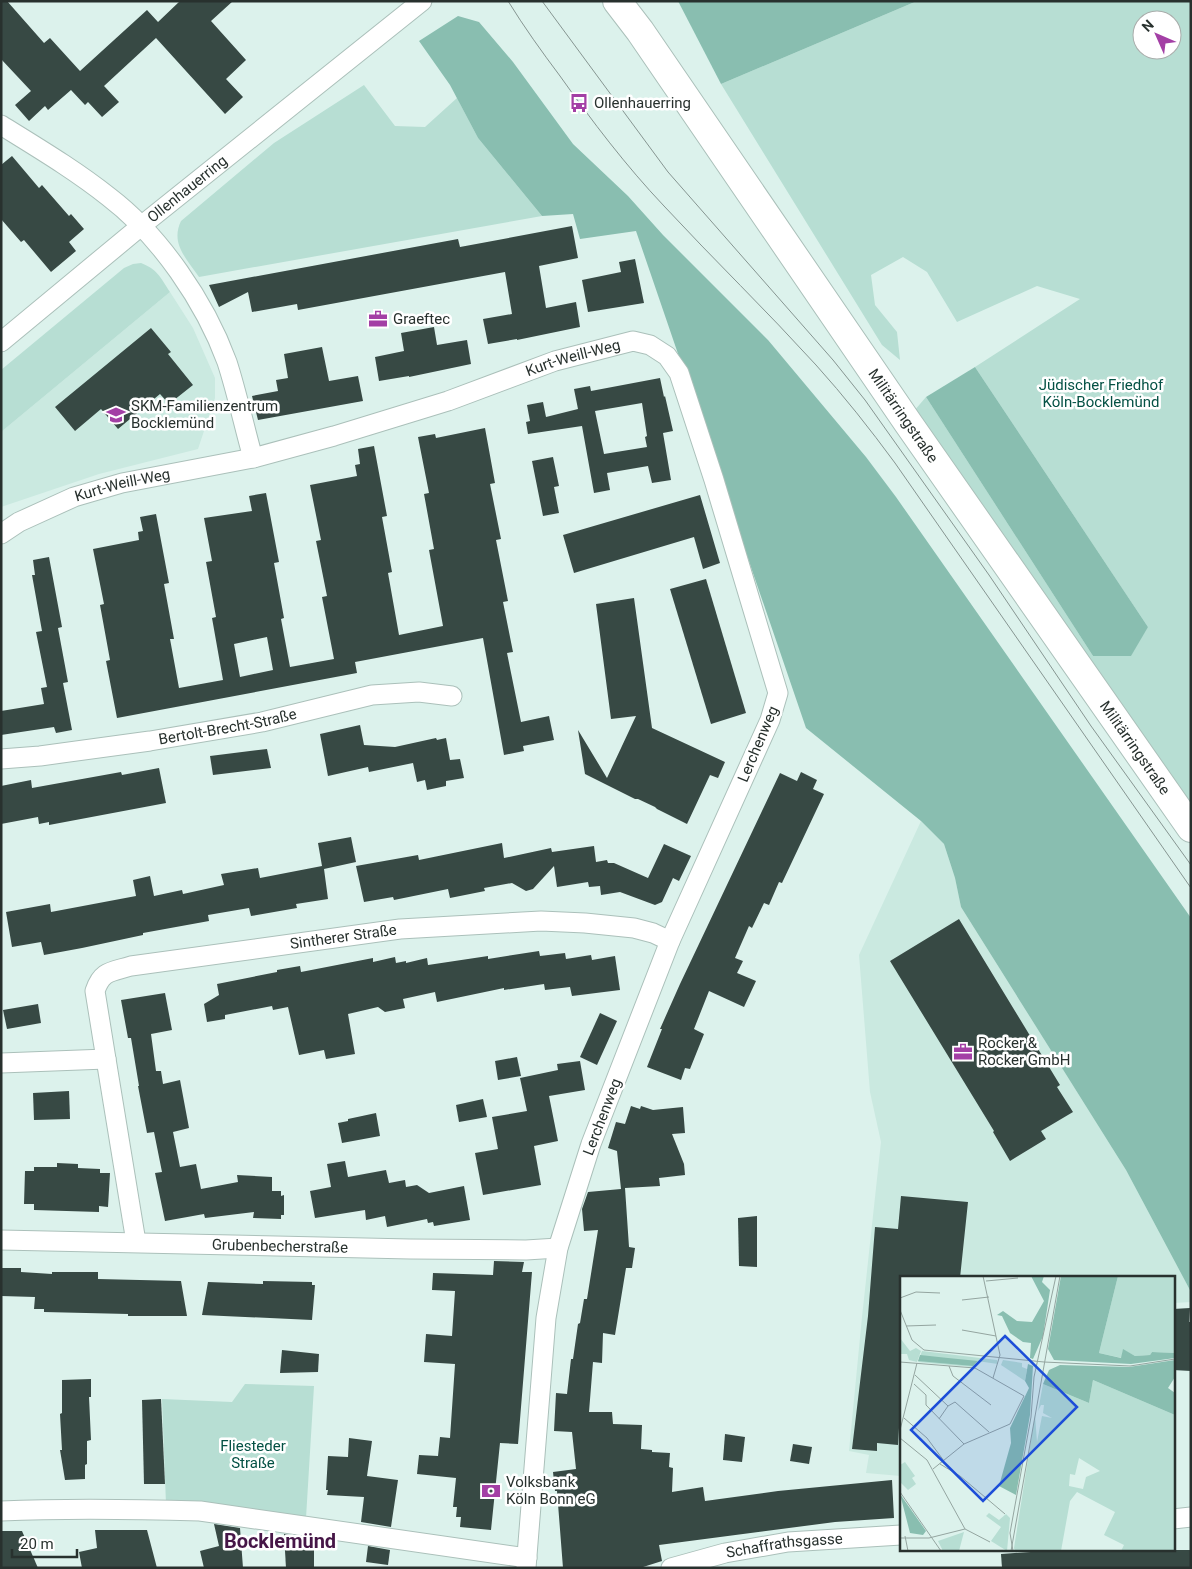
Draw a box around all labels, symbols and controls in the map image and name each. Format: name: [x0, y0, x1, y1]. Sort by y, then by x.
north arrow: [1132, 10, 1182, 60]
text: N: [1139, 17, 1157, 35]
bus stop icon: Ollenhauerring: [568, 92, 590, 114]
place label: Ollenhauerring: [594, 94, 691, 112]
street label: Ollenhauerring: [144, 152, 231, 226]
office icon: Graeftec: [367, 308, 389, 330]
place label: Graeftec: [393, 310, 450, 328]
street label: Kurt-Weill-Weg: [523, 336, 622, 380]
street label: Militärringstraße: [865, 365, 942, 466]
park label: Jüdischer Friedhof Köln-Bocklemünd: [1039, 376, 1164, 411]
place label: SKM-Familienzentrum Bocklemünd: [131, 397, 278, 432]
school or university icon: SKM-Familienzentrum Bocklemünd: [105, 404, 127, 426]
street label: Kurt-Weill-Weg: [73, 465, 172, 505]
street label: Militärringstraße: [1096, 698, 1174, 798]
street label: Lerchenweg: [734, 703, 782, 785]
street label: Bertolt-Brecht-Straße: [157, 705, 298, 748]
street label: Sintherer Straße: [289, 921, 398, 953]
place label: Rocker & Rocker GmbH: [978, 1034, 1070, 1069]
office icon: Rocker & Rocker GmbH: [952, 1041, 974, 1063]
street label: Lerchenweg: [579, 1076, 625, 1158]
street label: Grubenbecherstraße: [212, 1236, 348, 1257]
inset map: [900, 1276, 1174, 1552]
park label: Fliesteder Straße: [220, 1437, 286, 1472]
place label: Volksbank Köln Bonn eG: [506, 1473, 596, 1508]
bank icon: Volksbank Köln Bonn eG: [480, 1480, 502, 1502]
scale bar: [12, 1526, 78, 1558]
district label: Bocklemünd: [224, 1529, 336, 1553]
street label: Schaffrathsgasse: [725, 1530, 843, 1562]
text: 20 m: [20, 1535, 54, 1553]

